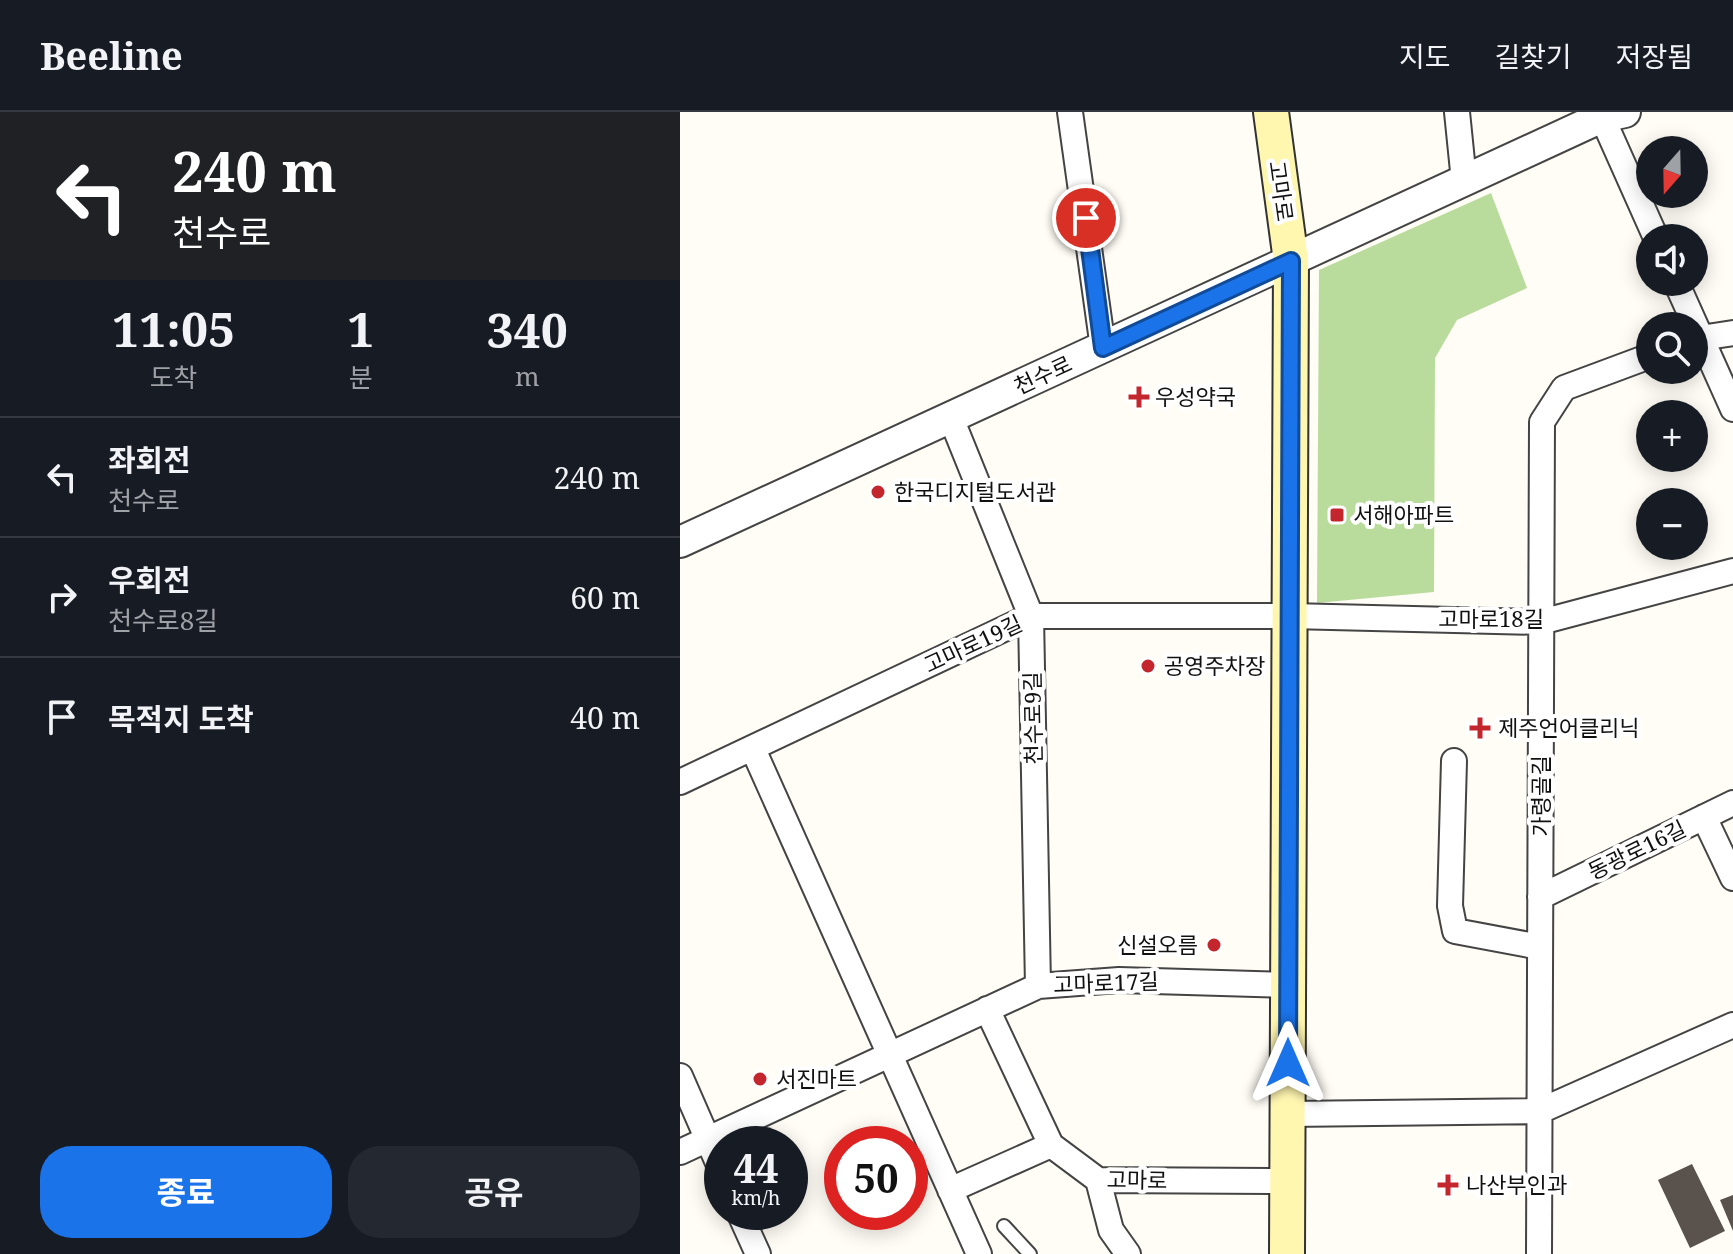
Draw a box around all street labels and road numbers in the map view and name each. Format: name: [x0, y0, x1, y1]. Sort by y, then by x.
street label: 고마로: [1263, 159, 1301, 223]
street label: 천수로: [1009, 348, 1076, 401]
street label: 고마로18길: [1438, 603, 1544, 633]
street label: 고마로19길: [918, 607, 1027, 679]
street label: 천수로9길: [1016, 671, 1048, 765]
street label: 가령골길: [1525, 756, 1555, 836]
street label: 동광로16길: [1583, 812, 1691, 886]
street label: 고마로17길: [1053, 965, 1159, 999]
street label: 고마로: [1106, 1163, 1168, 1195]

